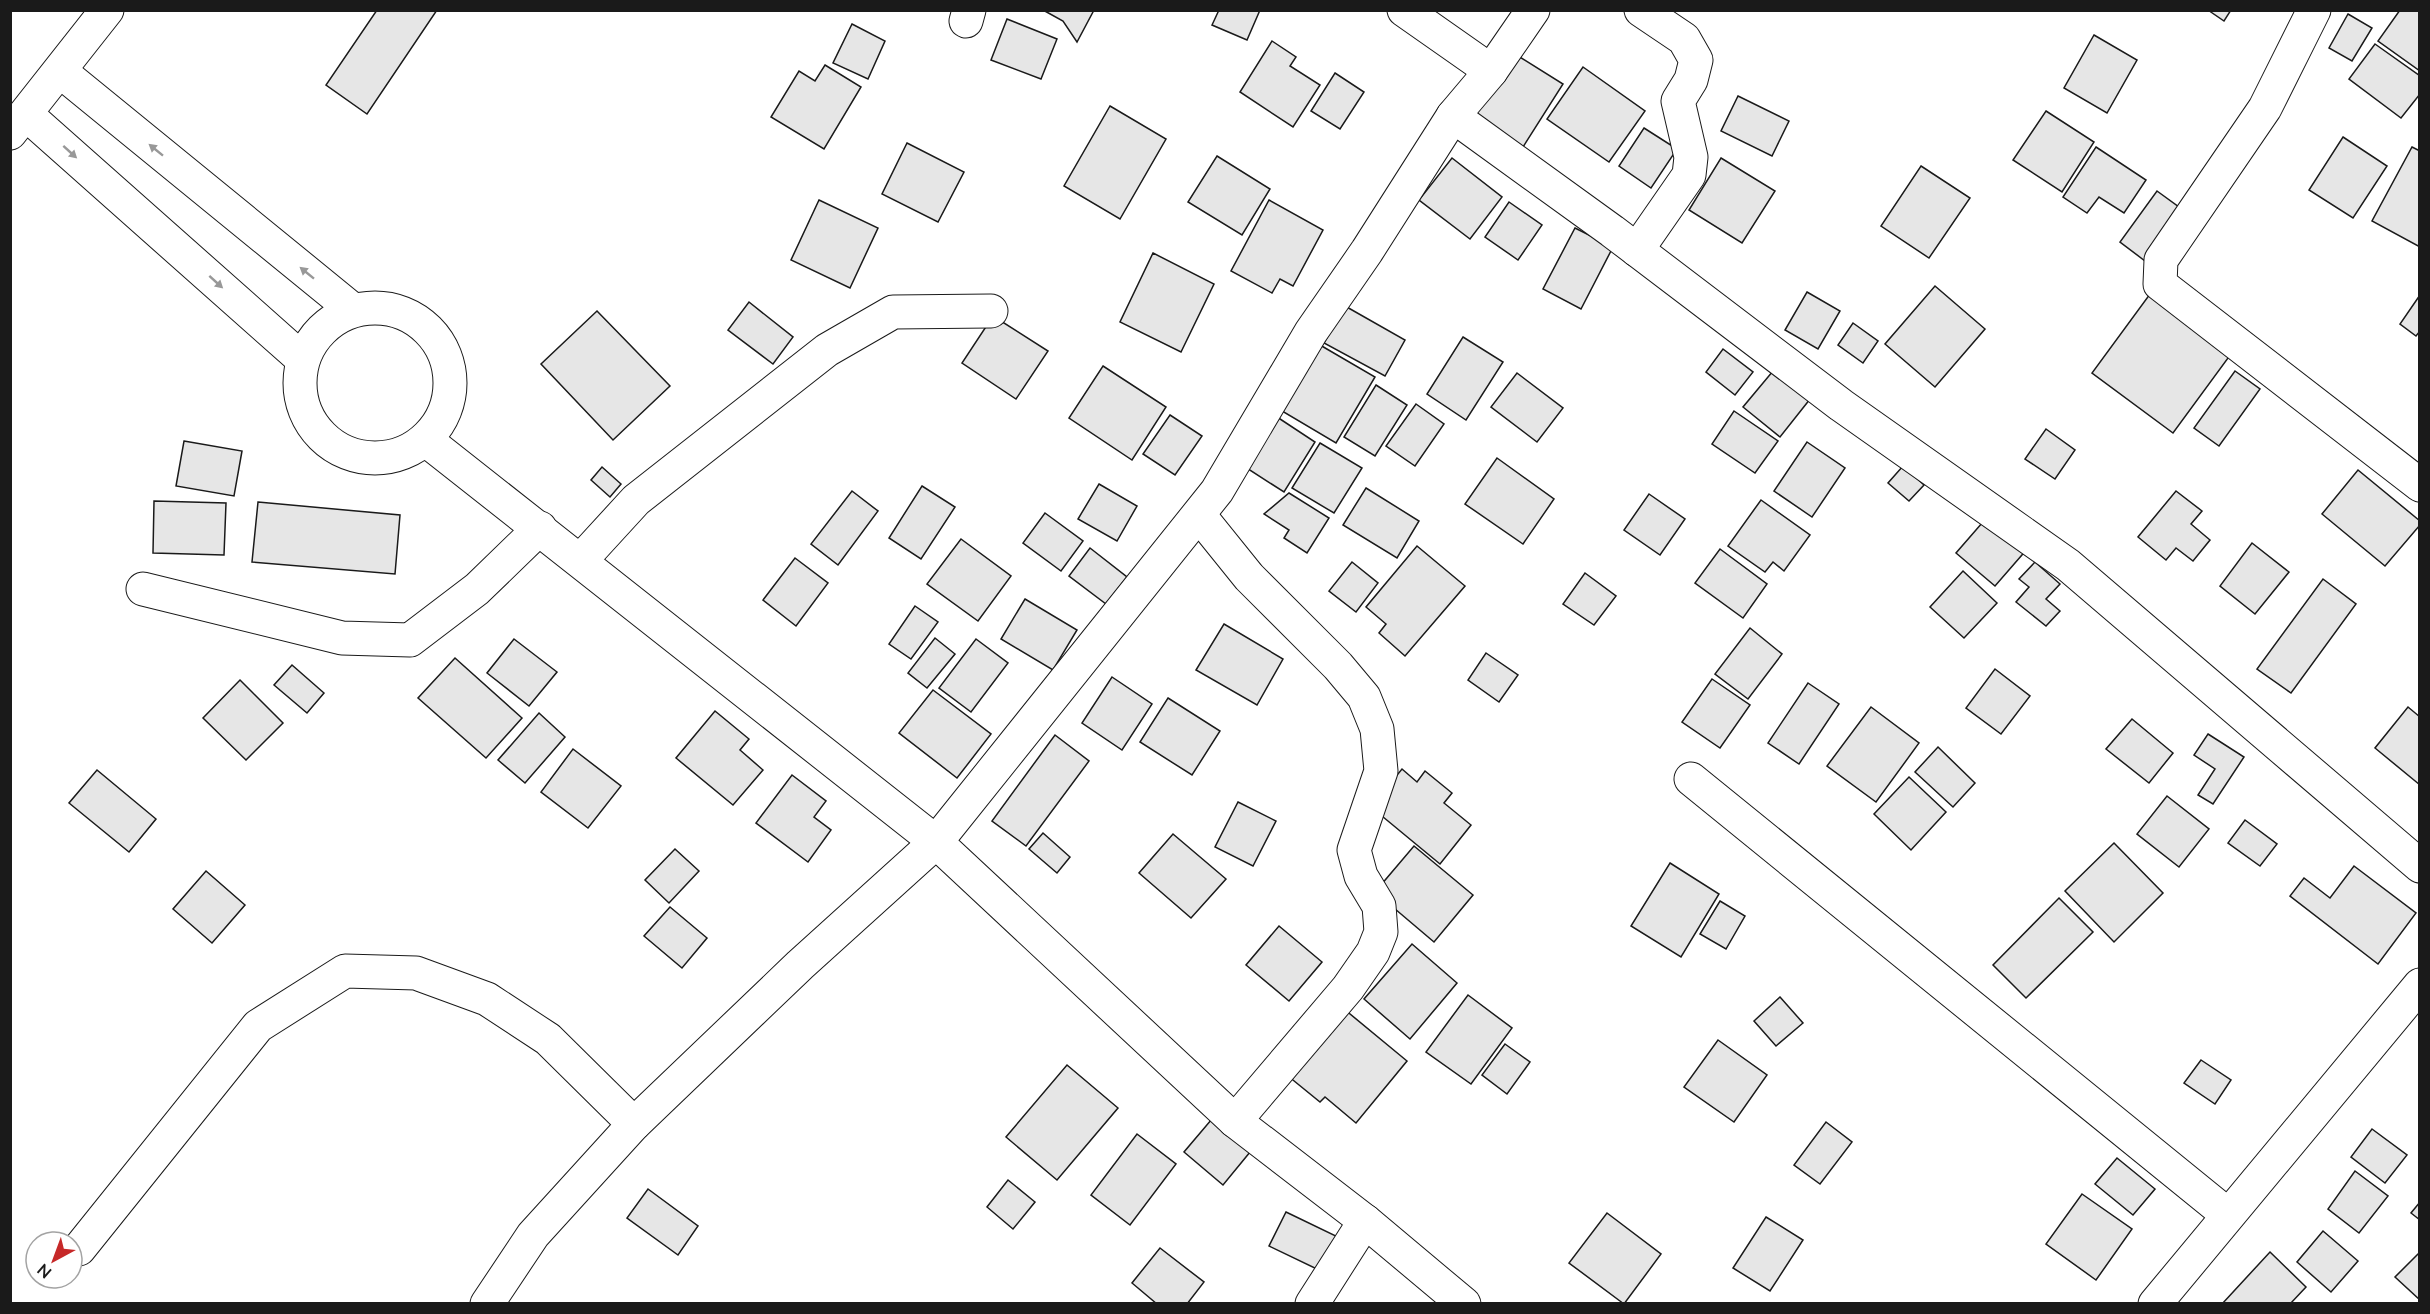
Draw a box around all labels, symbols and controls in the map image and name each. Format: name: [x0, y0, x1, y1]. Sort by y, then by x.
one-way arrow: [148, 143, 164, 156]
one-way arrow: [62, 146, 78, 159]
one-way arrow: [300, 267, 315, 280]
one-way arrow: [208, 275, 223, 288]
north arrow: [24, 1230, 84, 1290]
text: N: [33, 1260, 55, 1283]

